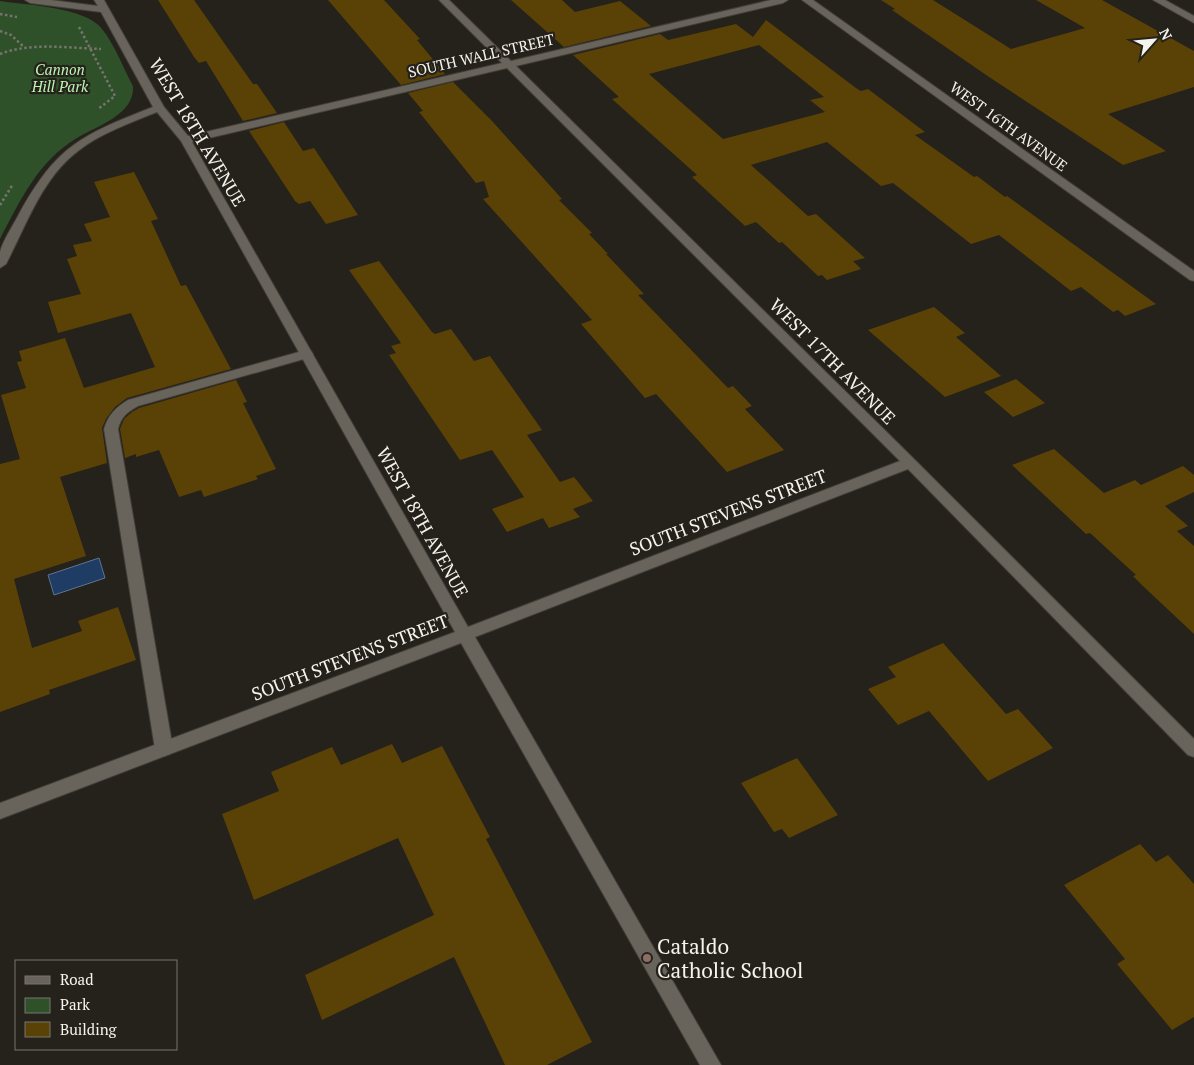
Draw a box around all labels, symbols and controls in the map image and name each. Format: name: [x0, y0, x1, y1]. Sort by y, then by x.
north arrow: [1129, 15, 1179, 65]
text: N: [1155, 25, 1177, 43]
street label: SOUTH WALL STREET: [406, 28, 556, 82]
street label: WEST 18TH AVENUE: [144, 53, 252, 211]
park label: Cannon Hill Park: [31, 59, 89, 96]
street label: WEST 16TH AVENUE: [946, 77, 1072, 175]
street label: WEST 17TH AVENUE: [765, 293, 901, 429]
street label: WEST 18TH AVENUE: [372, 442, 474, 602]
street label: SOUTH STEVENS STREET: [626, 463, 830, 561]
street label: SOUTH STEVENS STREET: [248, 608, 452, 706]
place label: Cataldo Catholic School: [657, 932, 803, 984]
marker: Cataldo Catholic School: [641, 952, 653, 964]
legend: [15, 960, 178, 1050]
text: Road: [60, 969, 93, 989]
text: Park: [60, 994, 90, 1014]
text: Building: [60, 1019, 118, 1039]

